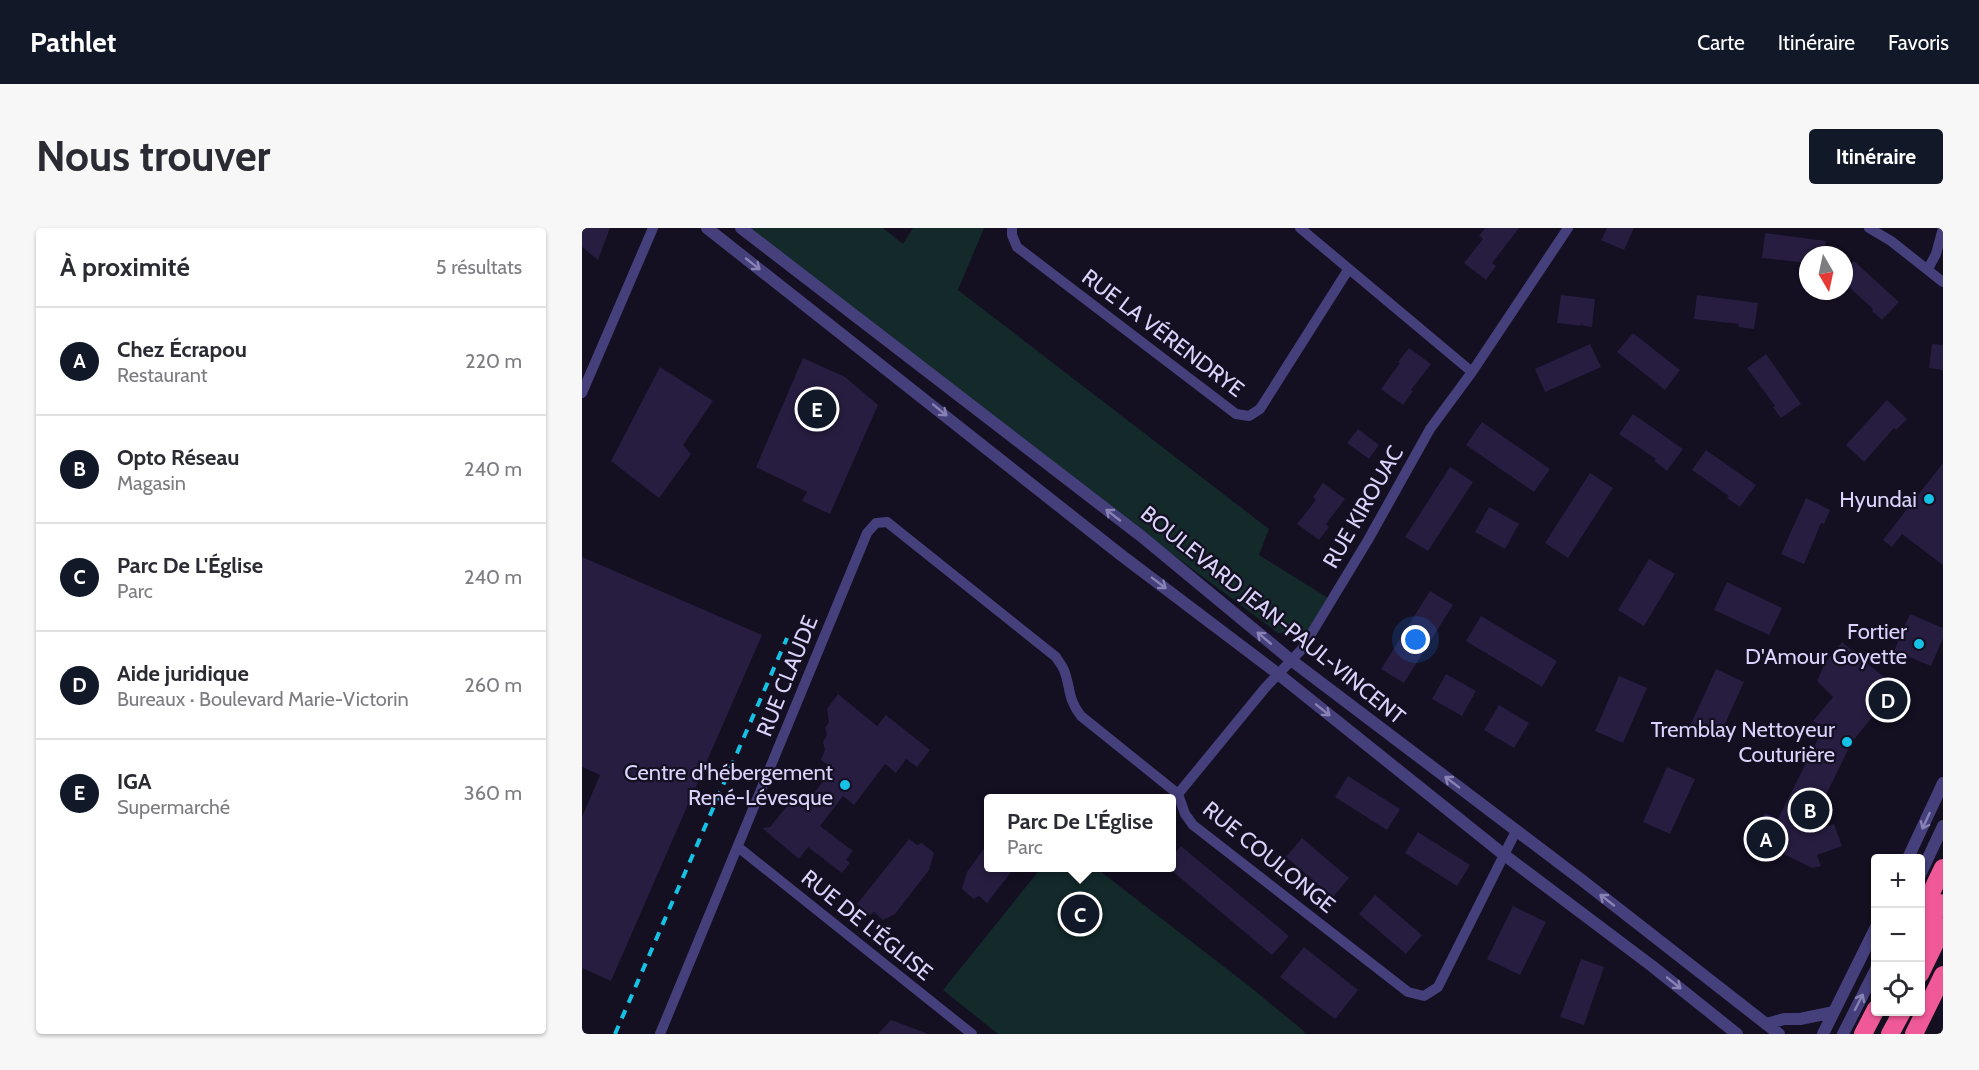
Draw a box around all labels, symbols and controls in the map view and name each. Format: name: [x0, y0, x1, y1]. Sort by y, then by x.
text: Pathlet: [30, 25, 116, 59]
text: Carte: [1697, 30, 1745, 55]
text: Itinéraire: [1778, 30, 1855, 55]
text: Favoris: [1888, 30, 1949, 55]
button: Itinéraire: [1809, 129, 1943, 184]
text: Nous trouver: [36, 130, 270, 182]
north arrow: [1799, 246, 1853, 300]
text: À proximité: [60, 251, 190, 283]
text: 5 résultats: [436, 255, 522, 279]
one-way arrow: [745, 258, 761, 271]
street label: RUE LA VÉRENDRYE: [1077, 263, 1249, 403]
text: Chez Écrapou: [117, 336, 247, 363]
text: A: [73, 349, 86, 373]
text: 220 m: [465, 349, 522, 373]
text: Restaurant: [117, 363, 208, 387]
pin: E: [798, 386, 836, 432]
one-way arrow: [932, 404, 948, 417]
street label: RUE KIROUAC: [1317, 441, 1409, 573]
text: Opto Réseau: [117, 444, 239, 471]
text: B: [73, 457, 86, 481]
text: 240 m: [464, 457, 522, 481]
text: Magasin: [117, 471, 186, 495]
place label: Hyundai: [1839, 486, 1917, 513]
marker: Hyundai: [1922, 492, 1936, 506]
street label: BOULEVARD JEAN-PAUL-VINCENT: [1135, 500, 1411, 730]
one-way arrow: [1105, 508, 1121, 521]
text: Parc De L'Église: [117, 552, 263, 579]
text: C: [73, 565, 86, 589]
text: 240 m: [464, 565, 522, 589]
one-way arrow: [1150, 577, 1166, 590]
text: Parc: [117, 579, 153, 603]
street label: RUE CLAUDE: [750, 612, 824, 740]
place label: Fortier D'Amour Goyette: [1745, 618, 1907, 670]
your location: [1401, 625, 1430, 654]
one-way arrow: [1257, 631, 1272, 645]
marker: Fortier D'Amour Goyette: [1912, 637, 1926, 651]
text: Aide juridique: [117, 660, 249, 687]
text: D: [72, 673, 87, 697]
text: 260 m: [464, 673, 522, 697]
pin: D: [1868, 678, 1908, 722]
text: Bureaux · Boulevard Marie-Victorin: [117, 687, 409, 711]
one-way arrow: [1315, 703, 1330, 717]
place label: Tremblay Nettoyeur Couturière: [1651, 716, 1835, 768]
marker: Tremblay Nettoyeur Couturière: [1840, 735, 1854, 749]
place label: Centre d'hébergement René-Lévesque: [624, 759, 834, 811]
text: IGA: [117, 768, 152, 795]
one-way arrow: [1444, 776, 1460, 789]
marker: Centre d'hébergement René-Lévesque: [838, 778, 852, 792]
text: E: [74, 781, 85, 805]
text: 360 m: [464, 781, 522, 805]
pin: B: [1790, 788, 1830, 832]
popup: [984, 794, 1176, 872]
text: Supermarché: [117, 795, 230, 819]
street label: RUE COULONGE: [1197, 795, 1341, 919]
text: Parc De L'Église: [1007, 808, 1153, 835]
one-way arrow: [1919, 811, 1931, 829]
pin: A: [1746, 816, 1786, 862]
text: Parc: [1007, 835, 1043, 859]
map controls: [1871, 854, 1925, 1016]
button: +: [1871, 854, 1925, 908]
street label: RUE DE L'ÉGLISE: [796, 864, 938, 986]
pin: C: [1060, 892, 1100, 936]
one-way arrow: [1600, 893, 1616, 906]
button: −: [1871, 908, 1925, 962]
button: locate: [1871, 962, 1925, 1016]
one-way arrow: [1666, 977, 1682, 990]
one-way arrow: [1854, 993, 1866, 1011]

